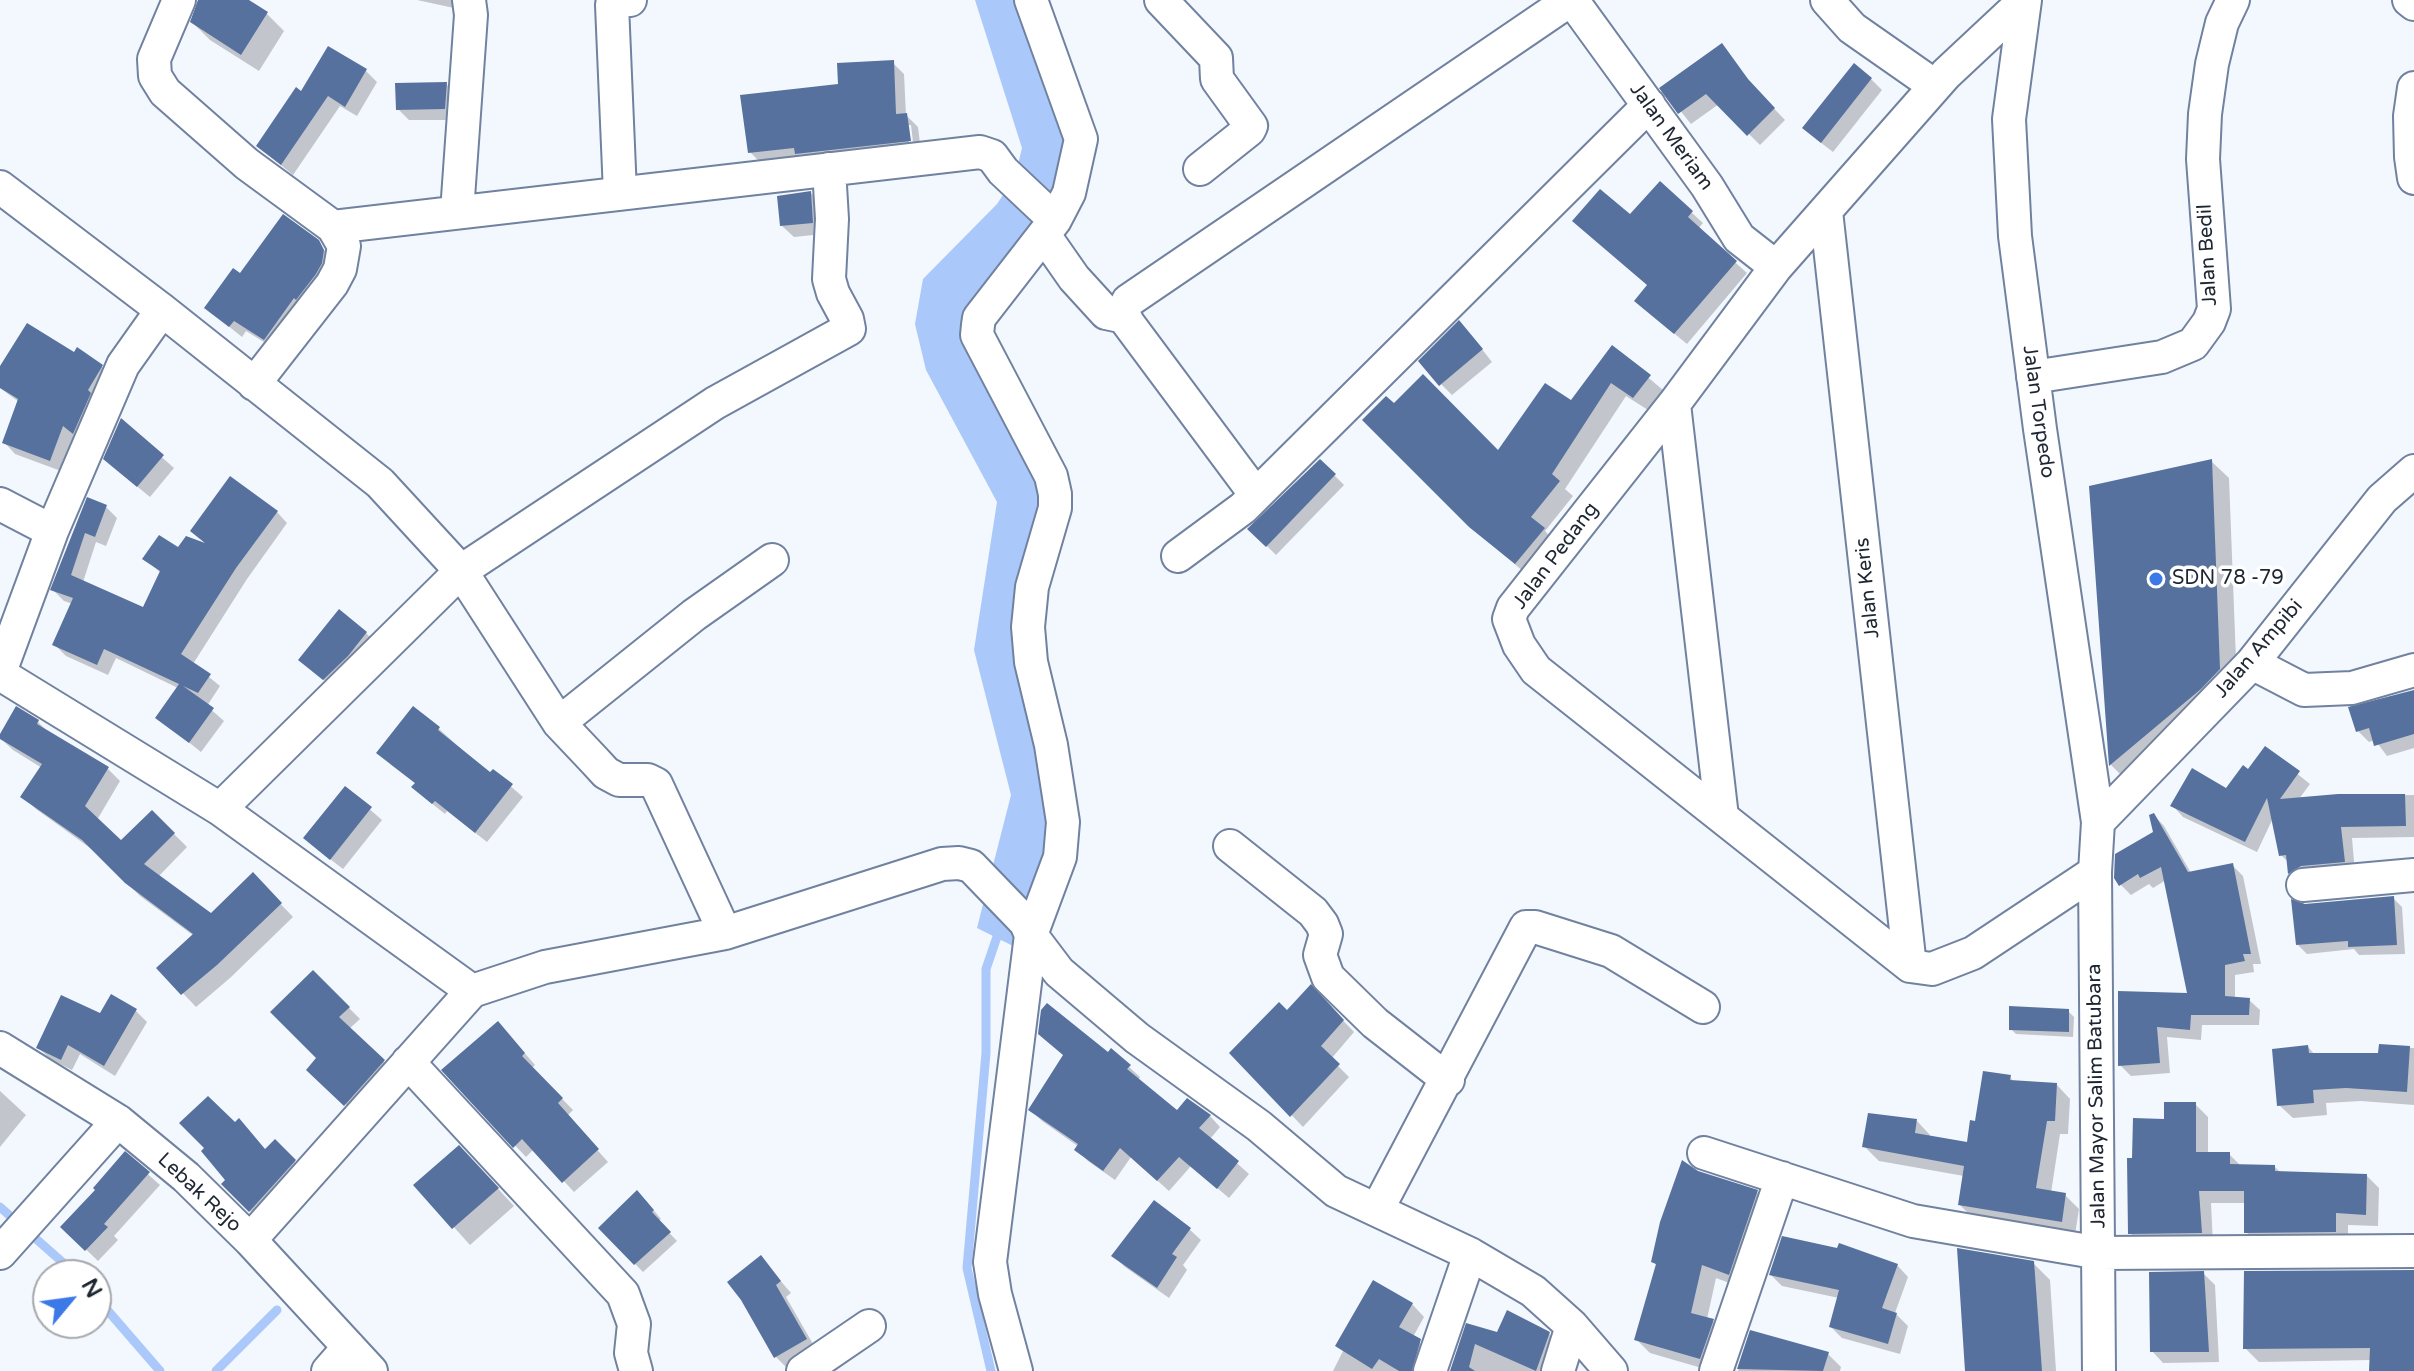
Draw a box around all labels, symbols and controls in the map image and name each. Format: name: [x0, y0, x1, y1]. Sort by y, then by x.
street label: Jalan Meriam: [1624, 79, 1718, 195]
street label: Jalan Bedil: [2193, 204, 2223, 306]
street label: Jalan Torpedo: [2017, 344, 2059, 480]
street label: Jalan Pedang: [1508, 498, 1604, 614]
street label: Jalan Keris: [1851, 536, 1885, 640]
place label: SDN 78 -79: [2172, 567, 2284, 591]
marker: SDN 78 -79: [2147, 570, 2165, 588]
street label: Jalan Ampibi: [2210, 595, 2308, 703]
street label: Jalan Mayor Salim Batubara: [2083, 963, 2111, 1229]
street label: Lebak Rejo: [152, 1148, 246, 1238]
north arrow: [32, 1259, 112, 1339]
text: N: [76, 1274, 107, 1302]

